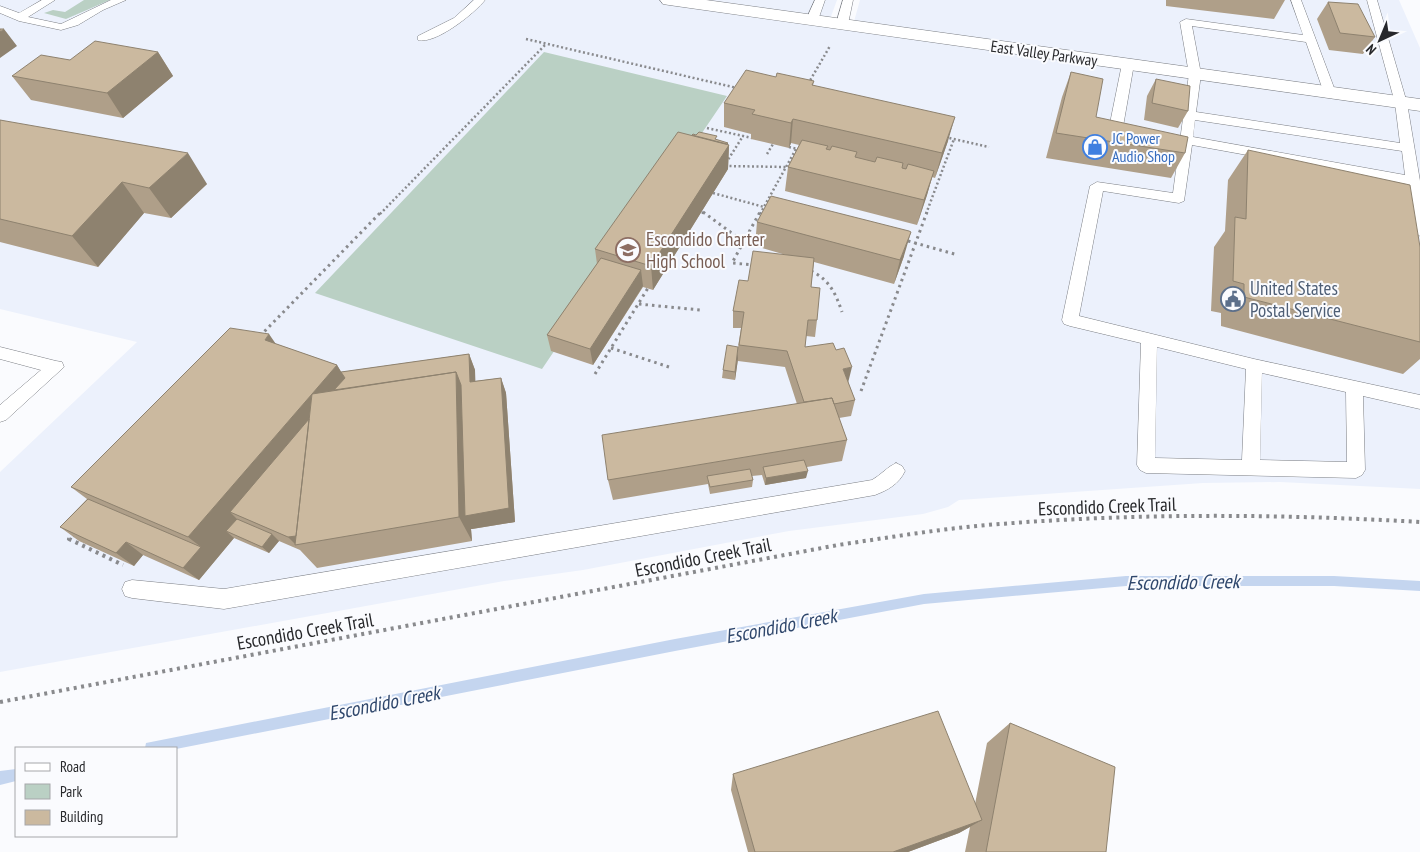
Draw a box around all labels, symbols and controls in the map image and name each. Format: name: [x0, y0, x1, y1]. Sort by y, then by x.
north arrow: [1355, 15, 1405, 65]
street label: East Valley Parkway: [989, 36, 1099, 70]
text: N: [1362, 40, 1380, 58]
place label: JC Power Audio Shop: [1111, 128, 1175, 166]
shop icon: JC Power Audio Shop: [1082, 134, 1108, 160]
place label: Escondido Charter High School: [646, 227, 766, 273]
school or university icon: Escondido Charter High School: [615, 237, 641, 263]
place label: United States Postal Service: [1250, 276, 1341, 322]
public building icon: United States Postal Service: [1220, 286, 1246, 312]
street label: Escondido Creek Trail: [1037, 492, 1177, 520]
street label: Escondido Creek Trail: [633, 532, 774, 582]
water label: Escondido Creek: [1126, 568, 1242, 596]
water label: Escondido Creek: [723, 602, 841, 650]
street label: Escondido Creek Trail: [235, 607, 376, 655]
water label: Escondido Creek: [326, 679, 444, 727]
legend: [15, 747, 178, 837]
text: Road: [60, 757, 86, 776]
text: Park: [60, 782, 82, 801]
text: Building: [60, 807, 103, 826]

